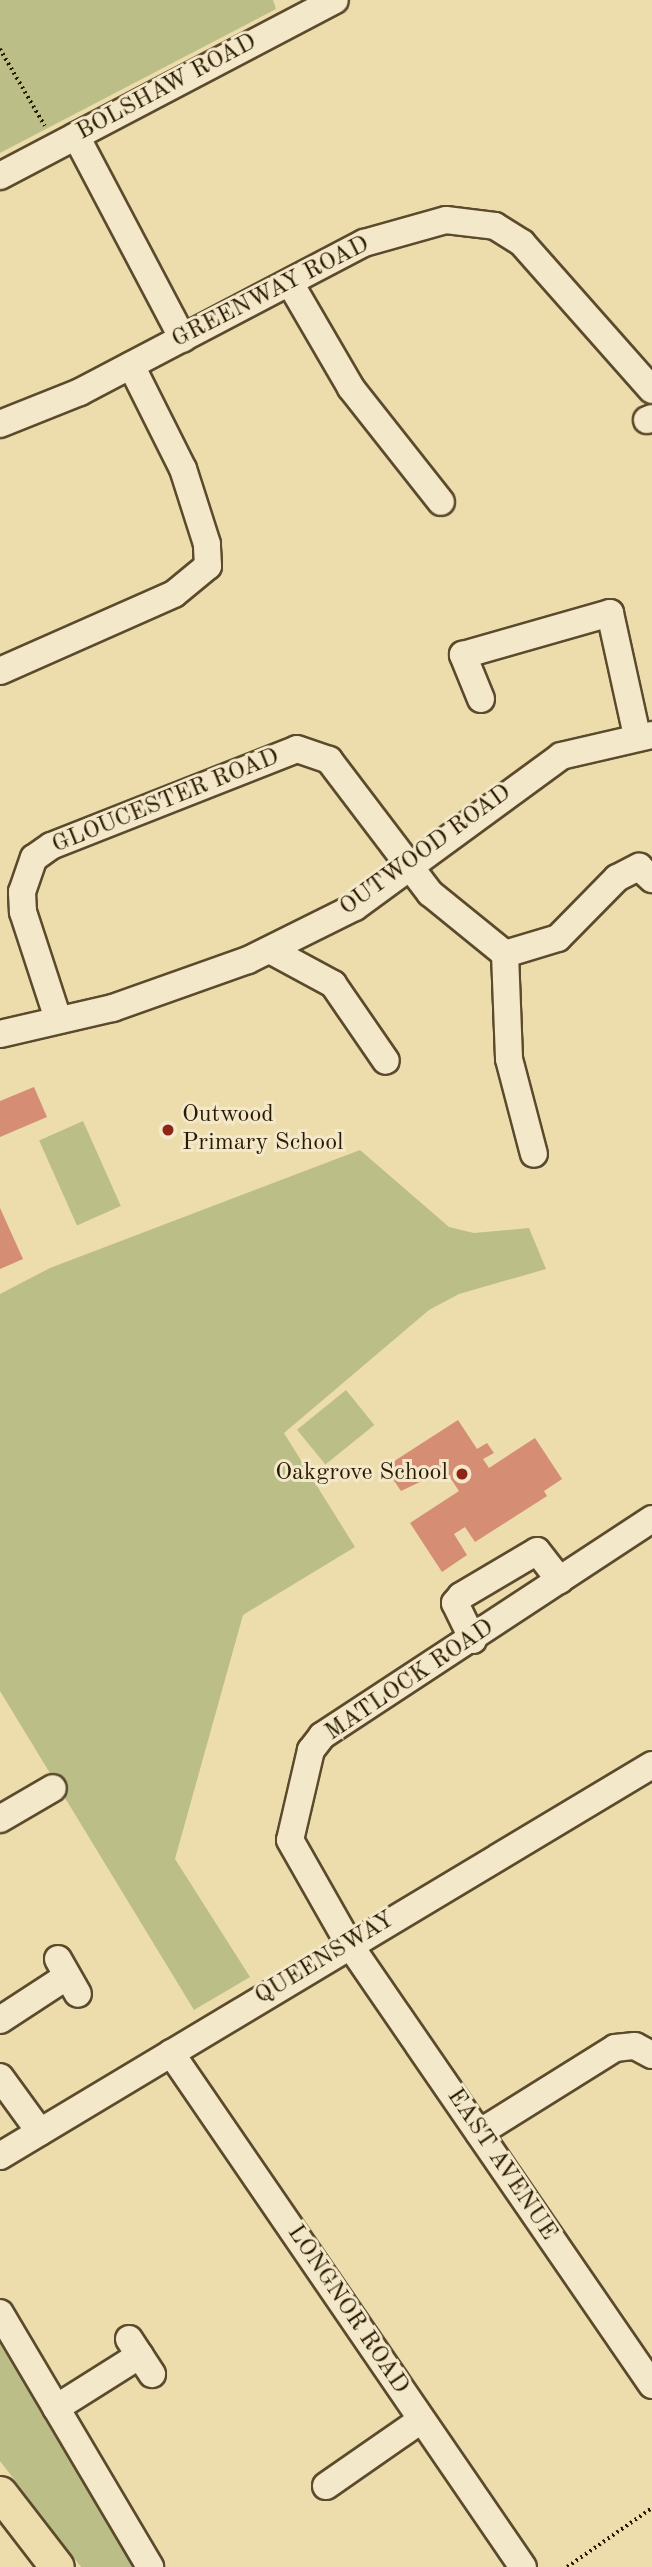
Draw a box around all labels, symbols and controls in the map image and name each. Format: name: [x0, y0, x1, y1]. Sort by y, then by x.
street label: BOLSHAW ROAD: [72, 28, 262, 148]
street label: GREENWAY ROAD: [168, 231, 374, 355]
street label: GLOUCESTER ROAD: [48, 743, 284, 861]
street label: OUTWOOD ROAD: [335, 779, 517, 923]
place label: Outwood Primary School: [182, 1102, 344, 1158]
marker: Outwood Primary School: [160, 1122, 176, 1138]
place label: Oakgrove School: [275, 1460, 448, 1488]
marker: Oakgrove School: [454, 1466, 470, 1482]
street label: MATLOCK ROAD: [320, 1614, 500, 1748]
street label: QUEENSWAY: [250, 1906, 400, 2012]
street label: EAST AVENUE: [440, 2084, 562, 2246]
street label: LONGNOR ROAD: [280, 2220, 414, 2400]

